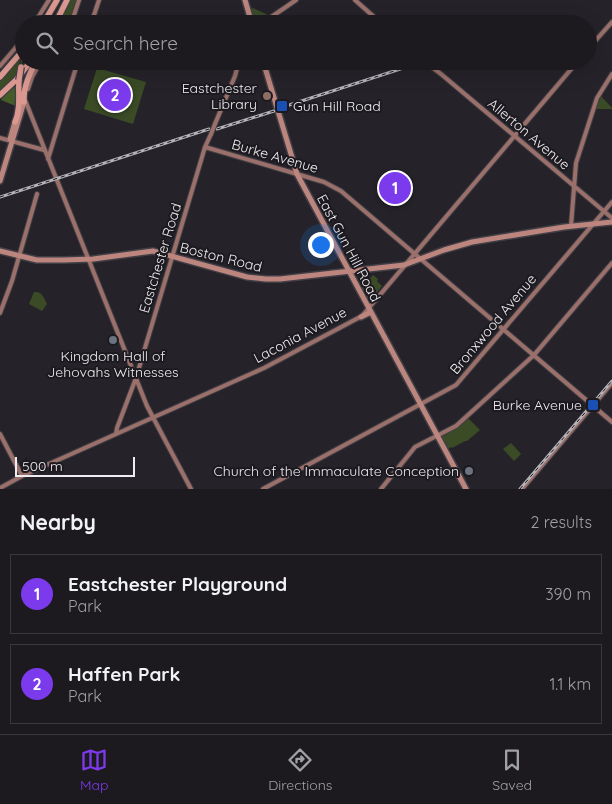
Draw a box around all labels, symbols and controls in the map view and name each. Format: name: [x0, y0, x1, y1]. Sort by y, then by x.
search box: [15, 15, 597, 70]
icon: search: [33, 29, 61, 57]
text: Search here: [73, 31, 178, 55]
pin: 2: [99, 76, 131, 114]
place label: Eastchester Library: [182, 79, 258, 113]
marker: Eastchester Library: [261, 90, 273, 102]
street label: Allerton Avenue: [484, 94, 574, 174]
place label: Gun Hill Road: [293, 97, 381, 115]
marker: Gun Hill Road: [275, 99, 289, 113]
street label: Burke Avenue: [230, 135, 320, 177]
pin: 1: [379, 169, 411, 207]
street label: East Gun Hill Road: [313, 191, 385, 305]
street label: Eastchester Road: [135, 201, 185, 315]
your location: [308, 232, 334, 258]
street label: Boston Road: [178, 238, 264, 276]
street label: Bronxwood Avenue: [446, 270, 540, 378]
street label: Laconia Avenue: [250, 303, 350, 367]
marker: Kingdom Hall of Jehovahs Witnesses: [107, 334, 119, 346]
place label: Kingdom Hall of Jehovahs Witnesses: [47, 347, 179, 381]
place label: Burke Avenue: [493, 396, 582, 414]
marker: Burke Avenue: [586, 398, 600, 412]
scale bar: [15, 454, 135, 477]
text: 500 m: [22, 457, 63, 475]
place label: Church of the Immaculate Conception: [214, 462, 459, 480]
marker: Church of the Immaculate Conception: [463, 465, 475, 477]
text: Nearby: [20, 509, 96, 535]
text: 2 results: [530, 512, 592, 532]
text: Eastchester Playground: [68, 572, 287, 596]
text: 1: [34, 584, 40, 604]
text: 390 m: [545, 584, 591, 604]
text: Park: [68, 596, 102, 616]
text: Haffen Park: [68, 662, 180, 686]
text: 2: [32, 674, 42, 694]
text: 1.1 km: [549, 674, 591, 694]
text: Park: [68, 686, 102, 706]
tab: Map: [80, 746, 108, 794]
tab: Directions: [268, 746, 332, 794]
tab: Saved: [492, 746, 532, 794]

